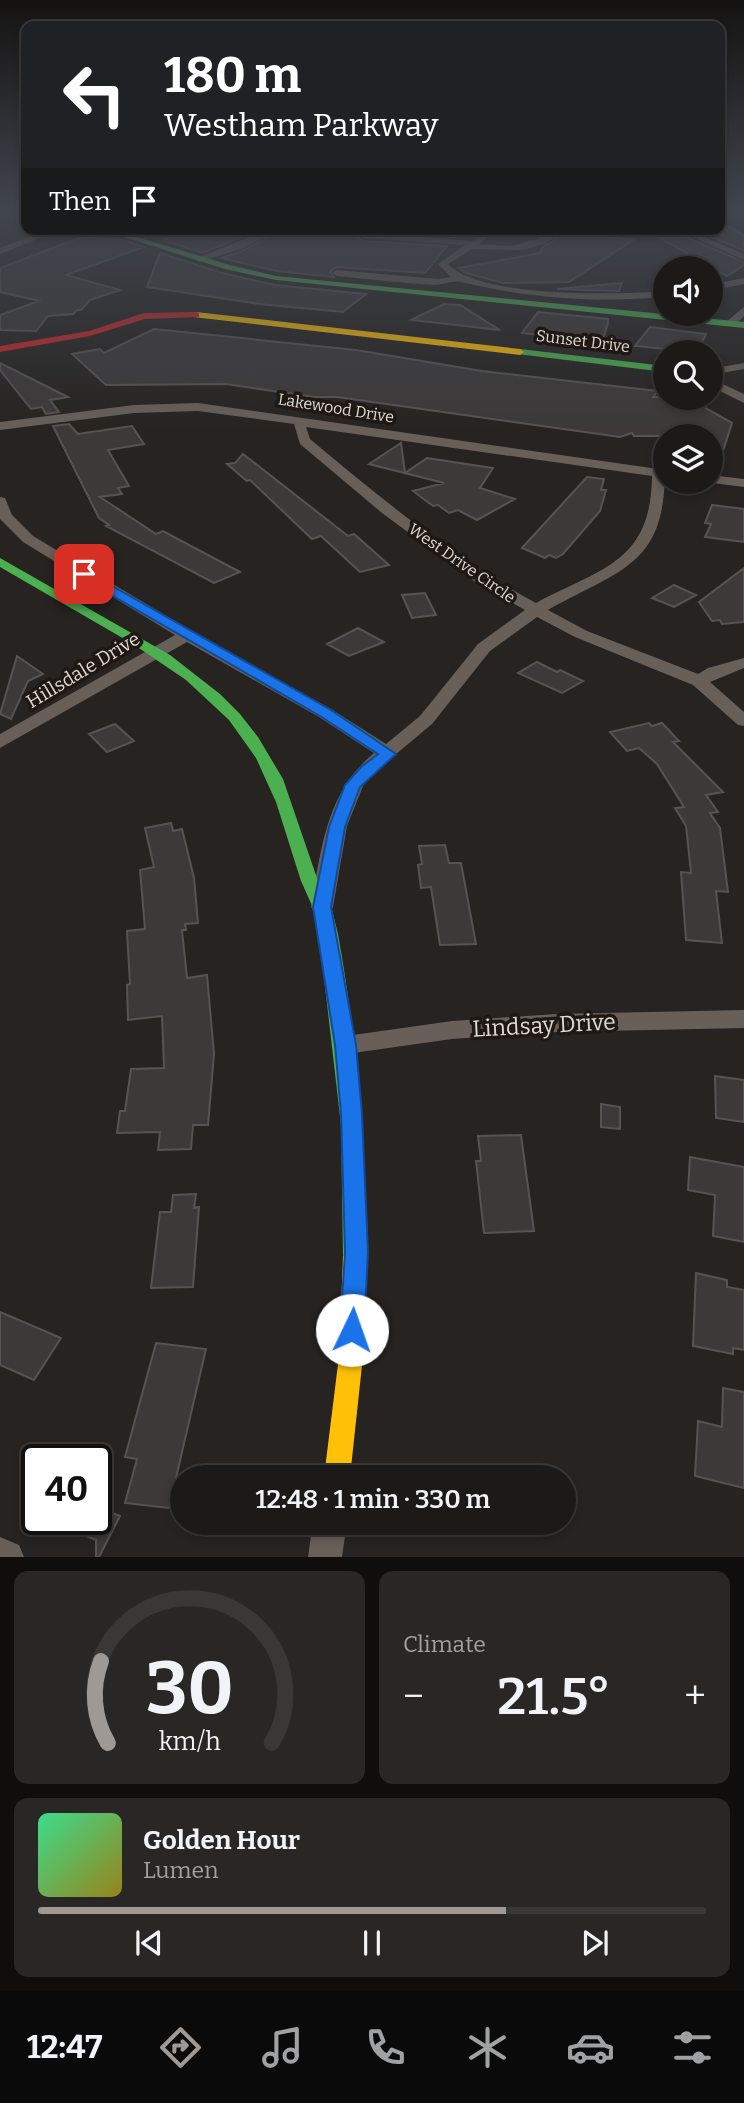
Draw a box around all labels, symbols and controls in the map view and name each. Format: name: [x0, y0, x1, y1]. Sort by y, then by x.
text: 180 m: [164, 46, 301, 105]
icon: left: [49, 49, 140, 140]
text: Westham Parkway: [164, 106, 438, 144]
icon: arrive: [125, 182, 163, 220]
text: Then: [49, 186, 111, 217]
map controls: [653, 256, 723, 494]
button: sound: [653, 256, 723, 326]
street label: Sunset Drive: [535, 326, 631, 356]
button: search: [653, 340, 723, 410]
street label: Lakewood Drive: [277, 389, 395, 427]
button: layers: [653, 424, 723, 494]
street label: West Drive Circle: [405, 519, 519, 607]
pin: [54, 544, 114, 604]
icon: arrive: [65, 555, 103, 593]
street label: Hillsdale Drive: [22, 627, 144, 713]
street label: Lindsay Drive: [471, 1007, 617, 1043]
position arrow: [315, 1293, 389, 1367]
speed limit sign: 40: [21, 1444, 112, 1535]
text: 12:48 · 1 min · 330 m: [256, 1484, 490, 1515]
text: Climate: [403, 1630, 486, 1658]
text: 30: [145, 1646, 234, 1733]
text: 21.5°: [497, 1665, 611, 1728]
text: −: [403, 1673, 424, 1719]
text: +: [684, 1673, 706, 1719]
text: km/h: [159, 1727, 221, 1757]
text: Golden Hour: [143, 1825, 300, 1856]
text: Lumen: [143, 1856, 219, 1884]
icon: previous: [130, 1924, 168, 1962]
icon: pause: [353, 1924, 391, 1962]
icon: next: [576, 1924, 614, 1962]
icon: directions: [156, 2023, 205, 2072]
icon: music: [258, 2023, 307, 2072]
icon: phone: [361, 2023, 410, 2072]
icon: climate: [463, 2023, 512, 2072]
icon: car: [566, 2023, 615, 2072]
icon: filters: [668, 2023, 717, 2072]
text: 12:47: [27, 2028, 102, 2066]

